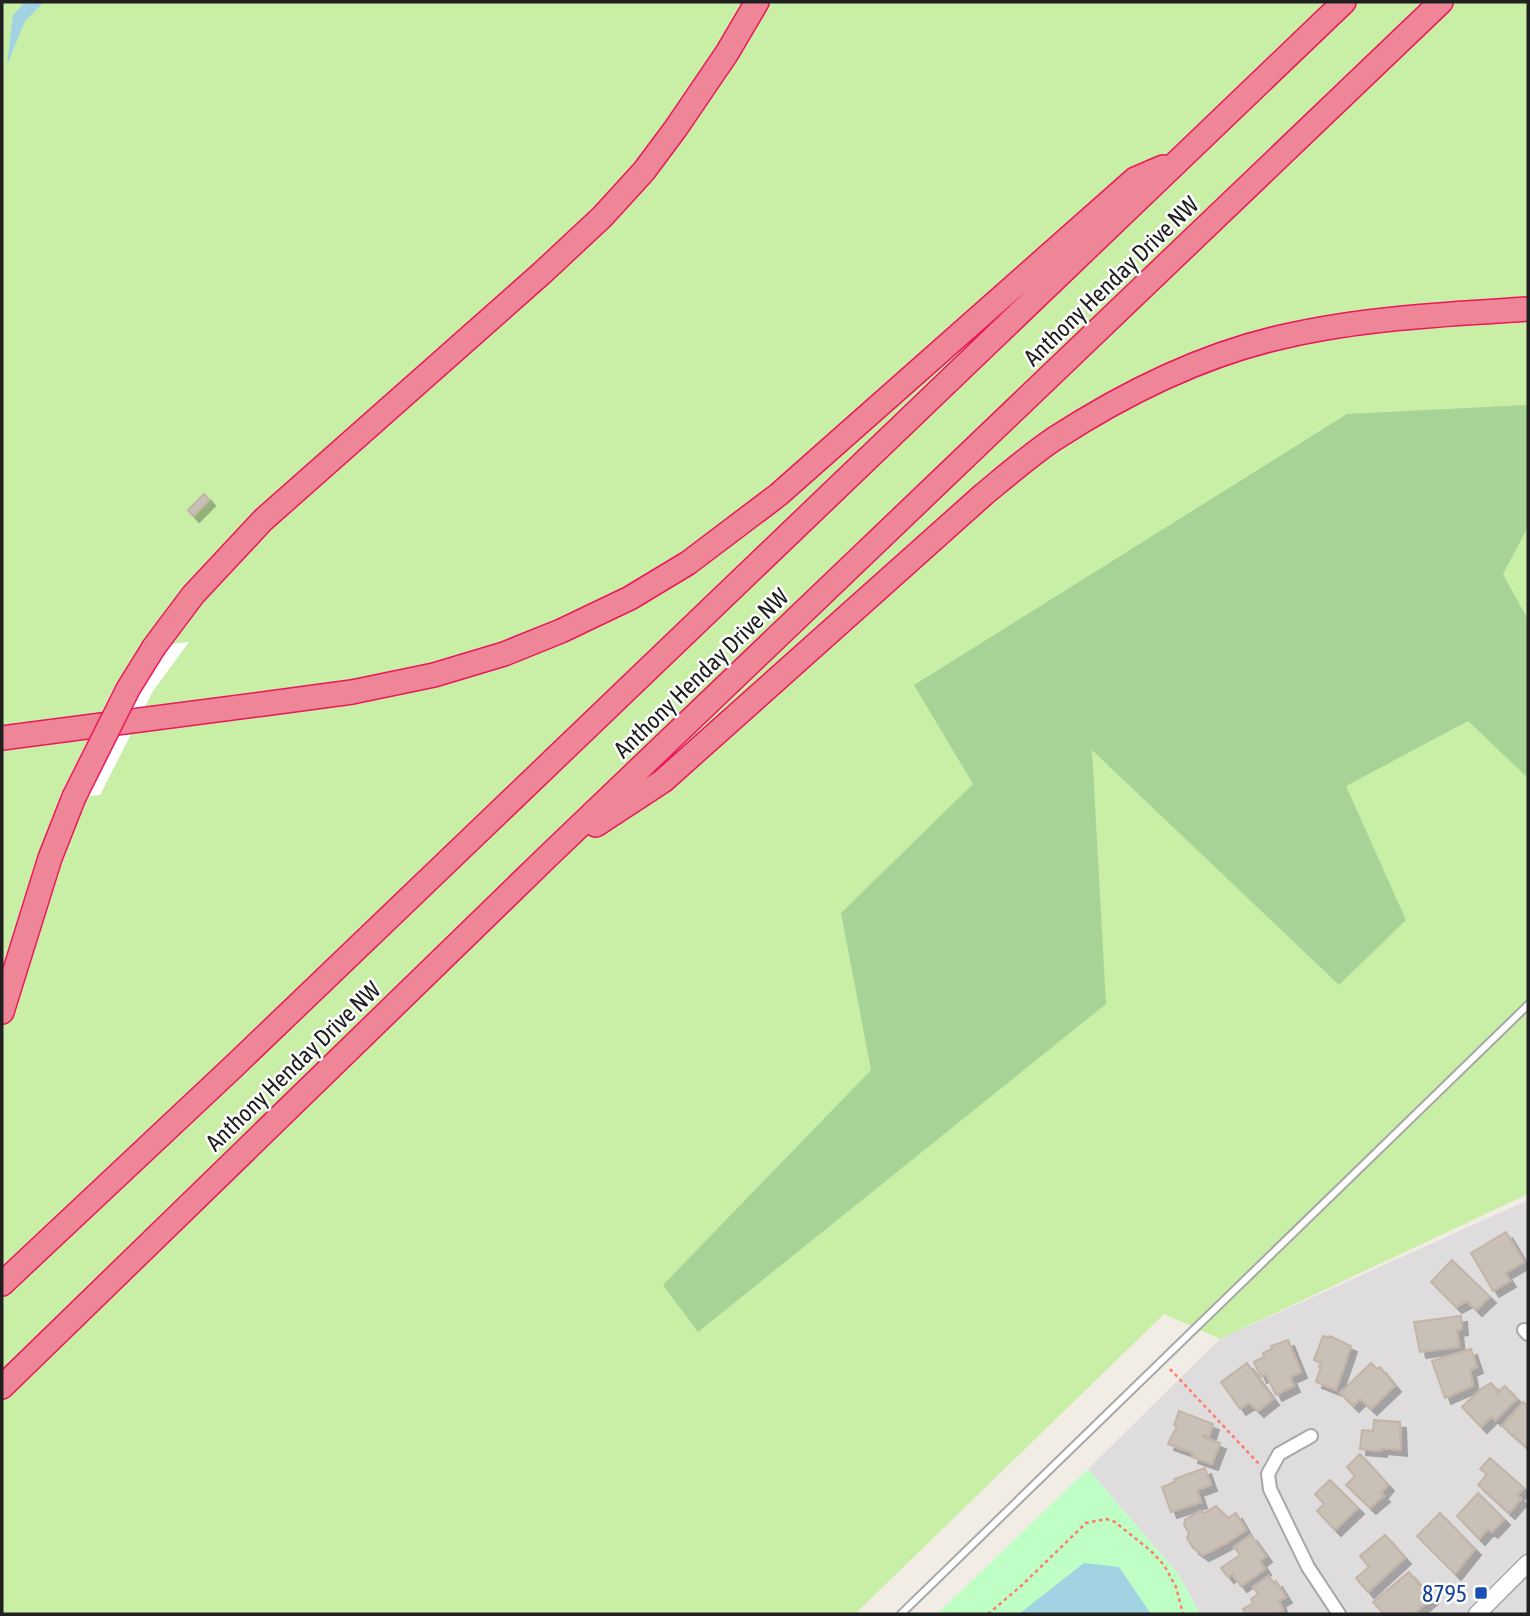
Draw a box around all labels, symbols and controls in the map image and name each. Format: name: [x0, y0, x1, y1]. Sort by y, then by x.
street label: Anthony Henday Drive NW: [1018, 190, 1204, 371]
street label: Anthony Henday Drive NW: [608, 582, 794, 763]
street label: Anthony Henday Drive NW: [200, 975, 386, 1156]
place label: 8795: [1422, 1580, 1467, 1607]
marker: 8795: [1473, 1585, 1489, 1601]

